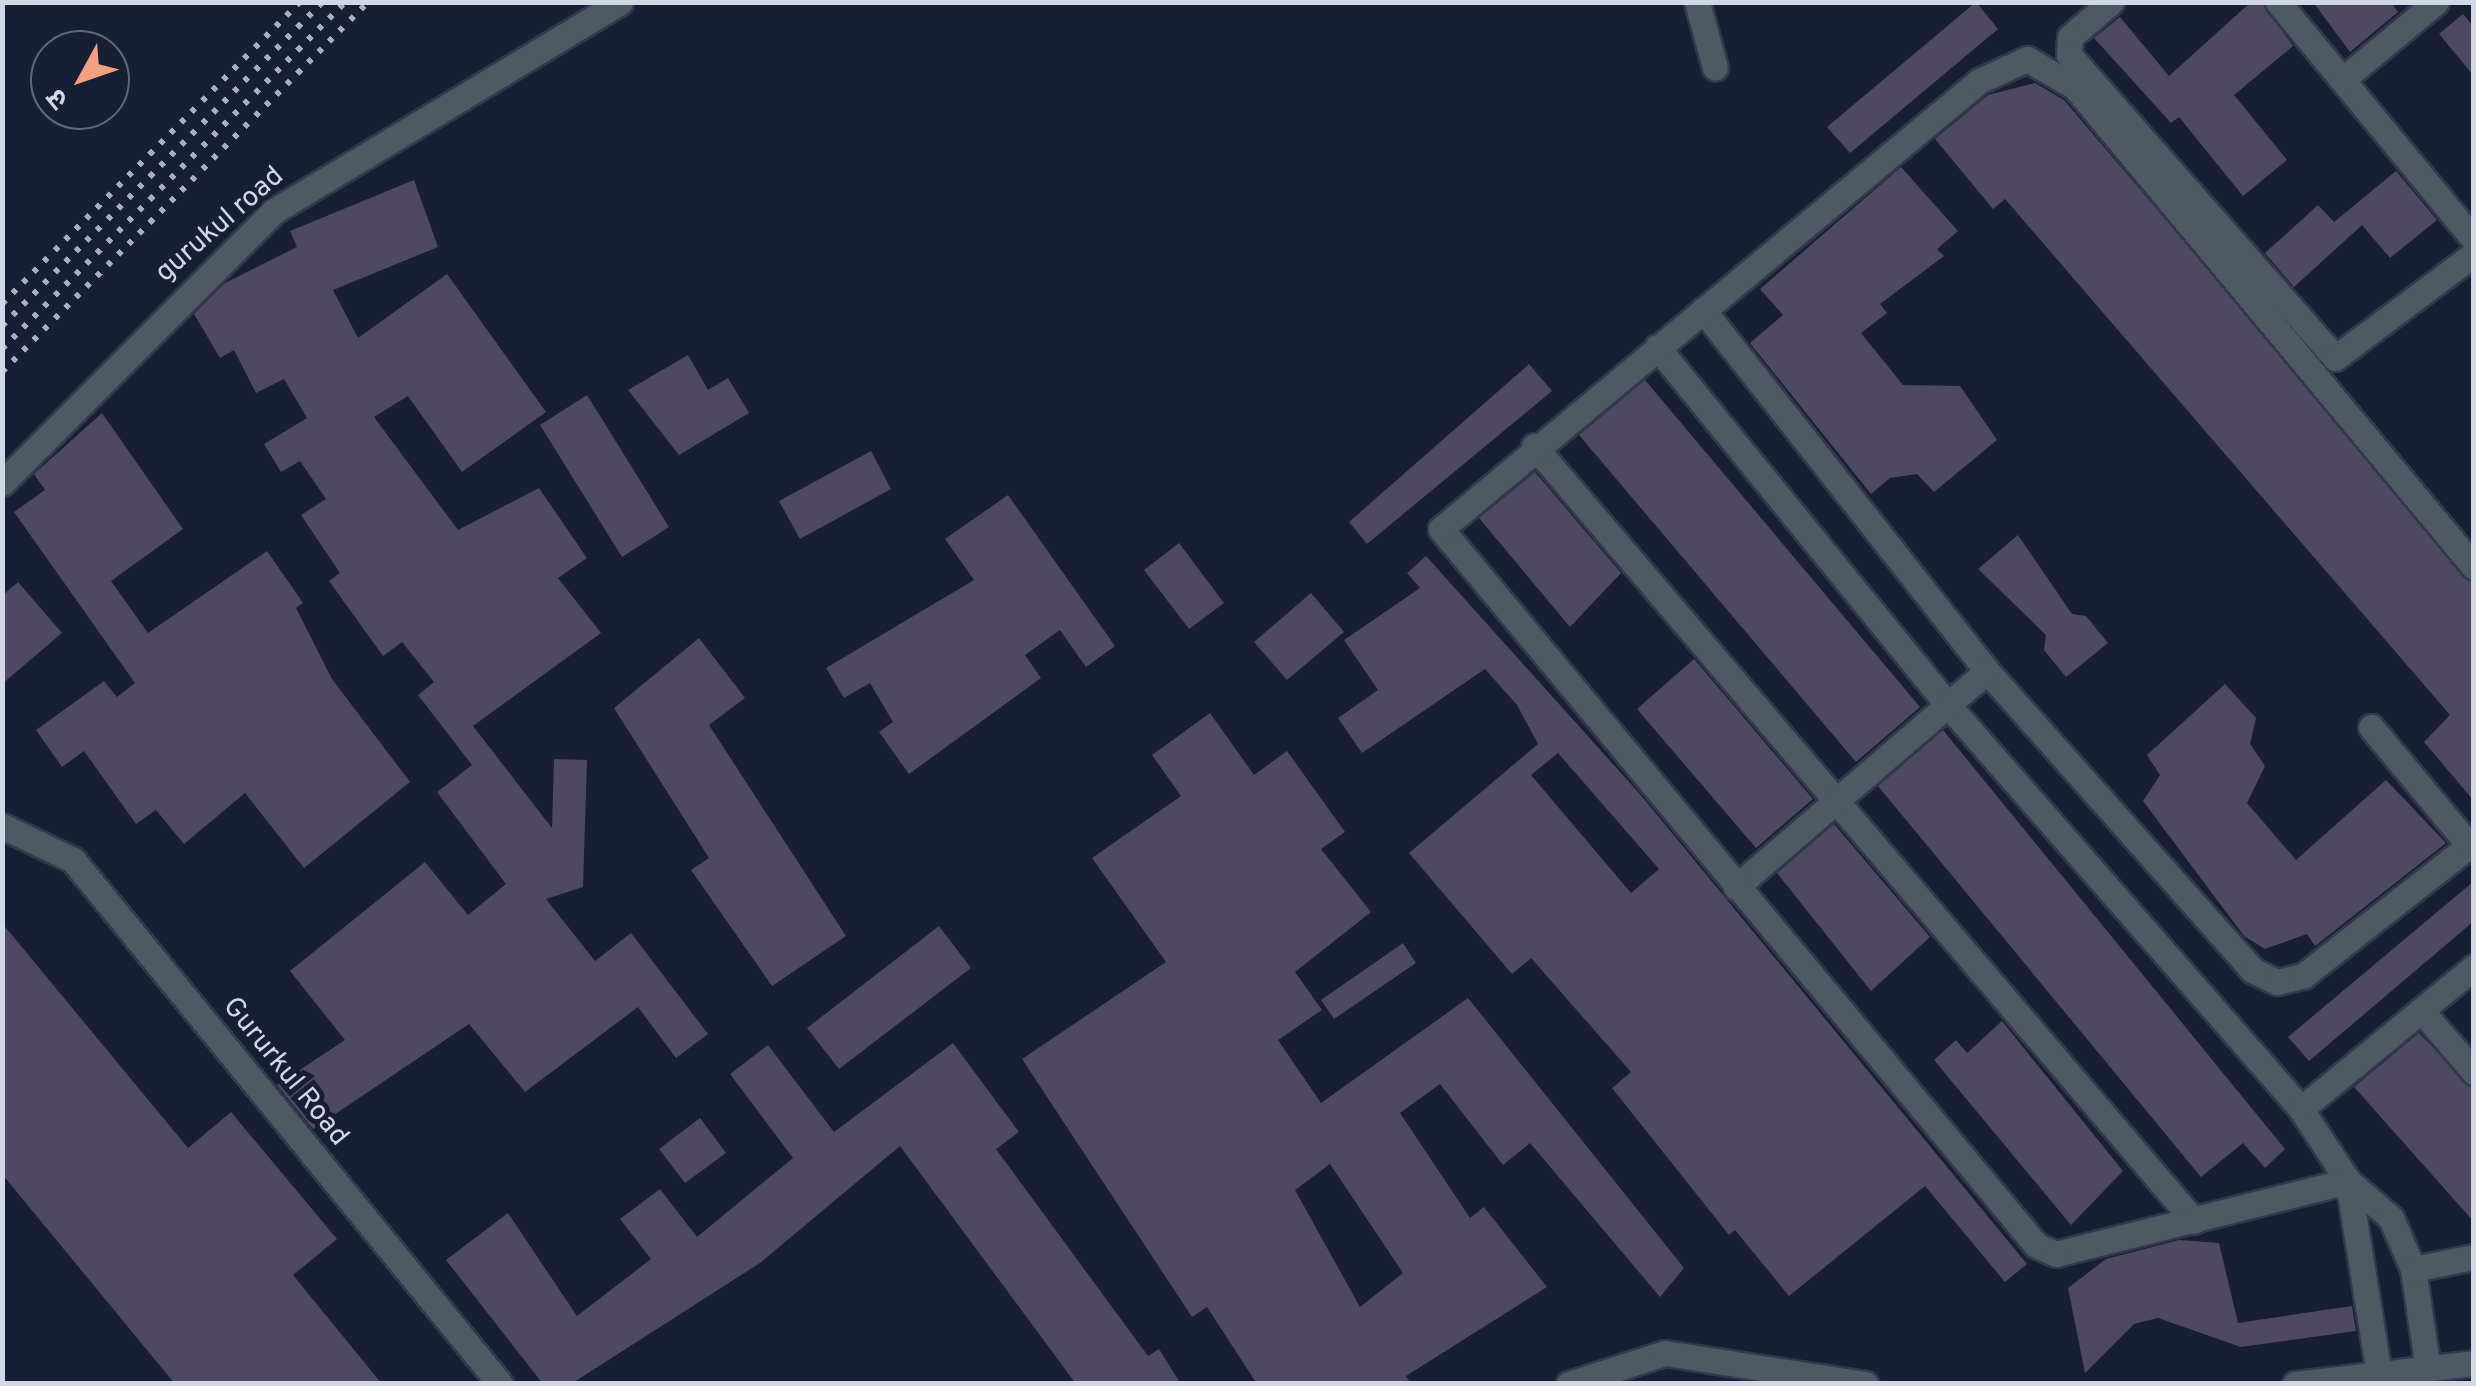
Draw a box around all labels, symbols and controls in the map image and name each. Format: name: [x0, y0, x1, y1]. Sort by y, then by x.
north arrow: [30, 30, 130, 130]
text: उ: [39, 80, 78, 116]
street label: gurukul road: [149, 160, 291, 290]
street label: Gururkul Road: [215, 991, 355, 1153]

